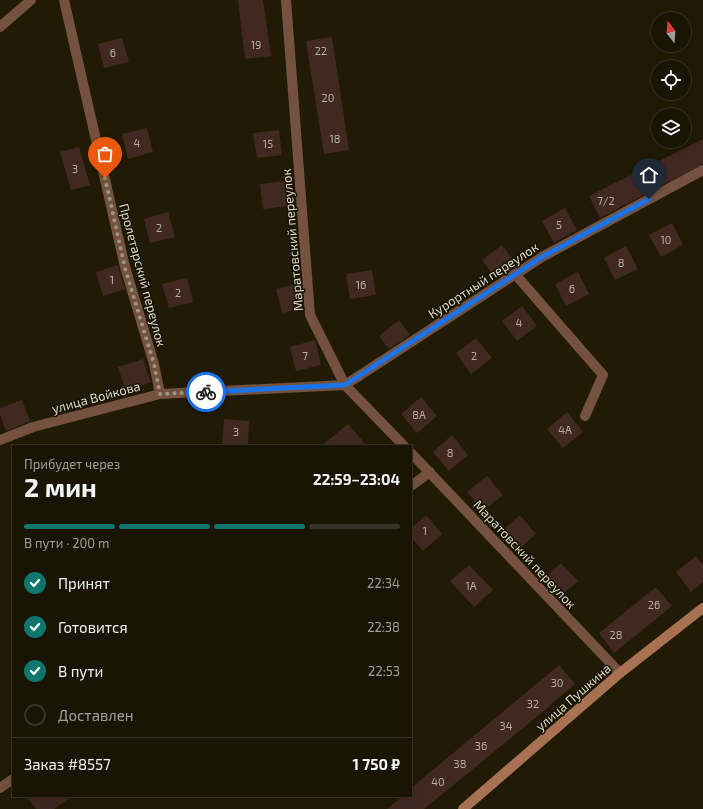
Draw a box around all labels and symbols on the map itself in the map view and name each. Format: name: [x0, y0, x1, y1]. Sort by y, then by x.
north arrow: [651, 12, 691, 52]
house number: 19: [251, 38, 261, 51]
house number: 22: [315, 44, 327, 57]
house number: 6: [110, 46, 116, 59]
house number: 20: [322, 91, 334, 104]
house number: 18: [329, 132, 341, 145]
house number: 4: [134, 136, 141, 149]
pin: [88, 137, 122, 178]
house number: 15: [263, 137, 273, 150]
pin: [632, 158, 666, 199]
house number: 3: [72, 162, 78, 175]
street label: Маратовский переулок: [278, 168, 306, 312]
house number: 7/2: [597, 194, 615, 207]
street label: Пролетарский переулок: [116, 202, 170, 348]
house number: 5: [556, 218, 562, 231]
house number: 2: [156, 221, 162, 234]
house number: 10: [660, 233, 672, 246]
street label: Курортный переулок: [425, 238, 541, 322]
house number: 8: [618, 256, 624, 269]
house number: 1: [110, 273, 114, 286]
house number: 16: [356, 278, 366, 291]
house number: 6: [569, 282, 575, 295]
house number: 2: [175, 286, 181, 299]
house number: 4: [516, 316, 523, 329]
house number: 7: [302, 349, 308, 362]
house number: 2: [471, 349, 477, 362]
courier: [186, 372, 226, 412]
street label: улица Войкова: [50, 377, 142, 417]
house number: 8А: [412, 408, 426, 421]
house number: 4А: [558, 423, 572, 436]
house number: 3: [233, 425, 239, 438]
house number: 8: [447, 446, 453, 459]
street label: Маратовский переулок: [470, 496, 580, 612]
house number: 1: [423, 524, 427, 537]
house number: 1А: [465, 579, 477, 592]
house number: 26: [648, 598, 660, 611]
house number: 28: [610, 628, 622, 641]
street label: улица Пушкина: [532, 660, 614, 734]
house number: 30: [551, 676, 563, 689]
house number: 32: [527, 697, 539, 710]
house number: 34: [500, 719, 513, 732]
house number: 36: [475, 739, 487, 752]
house number: 38: [454, 757, 466, 770]
house number: 40: [431, 775, 445, 788]

